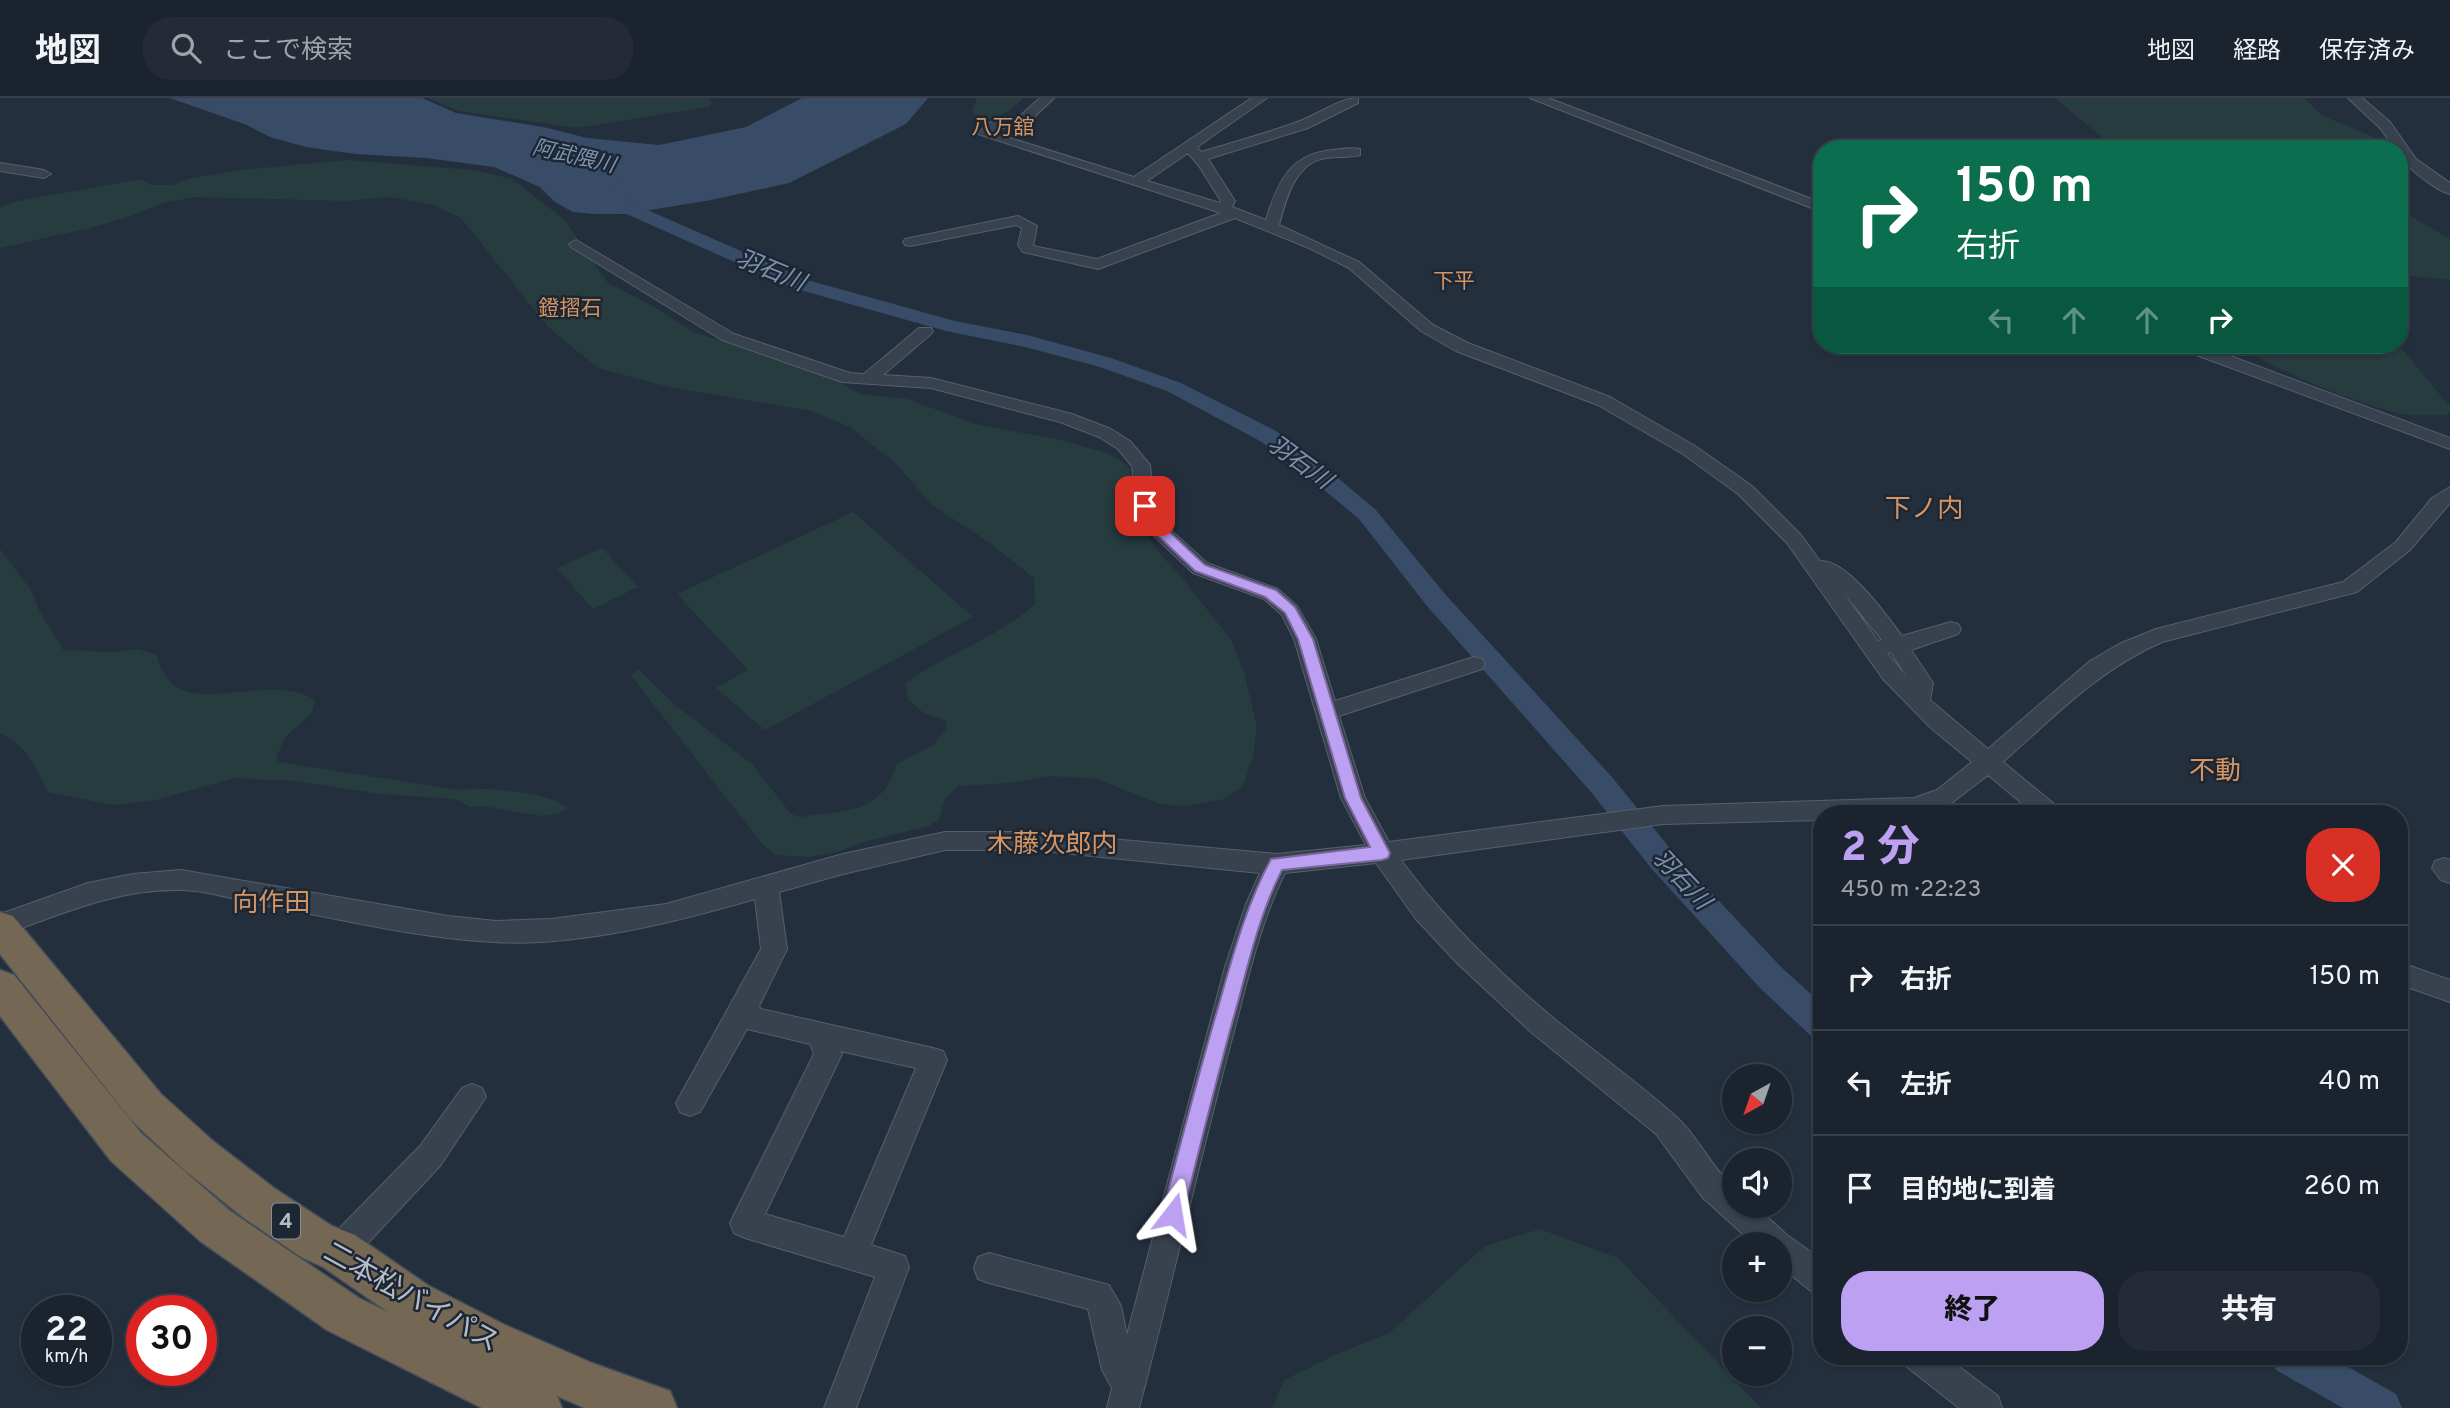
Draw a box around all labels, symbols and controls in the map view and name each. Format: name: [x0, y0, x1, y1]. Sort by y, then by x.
search box: [143, 17, 633, 80]
icon: search: [167, 29, 205, 67]
text: 地図: [35, 32, 101, 74]
text: ここで検索: [223, 35, 353, 68]
text: 地図: [2147, 37, 2195, 67]
text: 経路: [2233, 37, 2281, 67]
text: 保存済み: [2319, 37, 2415, 67]
district label: 八万舘: [972, 115, 1035, 142]
water label: 阿武隈川: [530, 135, 620, 181]
text: 150 m: [1956, 158, 2093, 220]
icon: right: [1841, 168, 1932, 259]
text: 右折: [1956, 228, 2020, 268]
water label: 羽石川: [731, 244, 812, 300]
district label: 下平: [1433, 269, 1475, 296]
district label: 鐙摺石: [539, 296, 602, 323]
icon: left: [1982, 301, 2020, 339]
icon: ahead: [2055, 301, 2093, 339]
icon: ahead: [2128, 301, 2166, 339]
icon: right: [2201, 301, 2239, 339]
water label: 羽石川: [1261, 430, 1339, 499]
pin: [1115, 476, 1175, 536]
icon: arrive: [1126, 487, 1164, 525]
district label: 下ノ内: [1885, 494, 1963, 527]
district label: 不動: [2189, 756, 2241, 789]
text: 2 分: [1841, 823, 1919, 876]
button: close: [2306, 828, 2380, 902]
district label: 木藤次郎内: [987, 829, 1117, 862]
water label: 羽石川: [1645, 844, 1718, 919]
text: 450 m · 22:23: [1841, 876, 1981, 905]
district label: 向作田: [232, 888, 310, 921]
icon: right: [1841, 959, 1879, 997]
text: 150 m: [2309, 961, 2380, 994]
text: 右折: [1900, 965, 1952, 998]
north arrow: [1722, 1064, 1792, 1134]
map controls: [1722, 1064, 1792, 1386]
icon: left: [1841, 1064, 1879, 1102]
text: 40 m: [2319, 1066, 2380, 1099]
text: 左折: [1900, 1070, 1952, 1103]
button: sound: [1722, 1148, 1792, 1218]
icon: arrive: [1841, 1169, 1879, 1207]
text: 260 m: [2304, 1171, 2380, 1204]
text: 目的地に到着: [1900, 1175, 2056, 1208]
position arrow: [1136, 1177, 1210, 1251]
road number: 4: [272, 1204, 300, 1238]
button: +: [1722, 1232, 1792, 1302]
street label: 二本松バイパス: [316, 1236, 505, 1362]
button: 終了: [1841, 1271, 2104, 1351]
button: 共有: [2118, 1271, 2380, 1351]
speed limit sign: 30: [126, 1295, 217, 1386]
text: 22: [45, 1309, 88, 1353]
button: −: [1722, 1316, 1792, 1386]
text: km/h: [45, 1346, 88, 1369]

